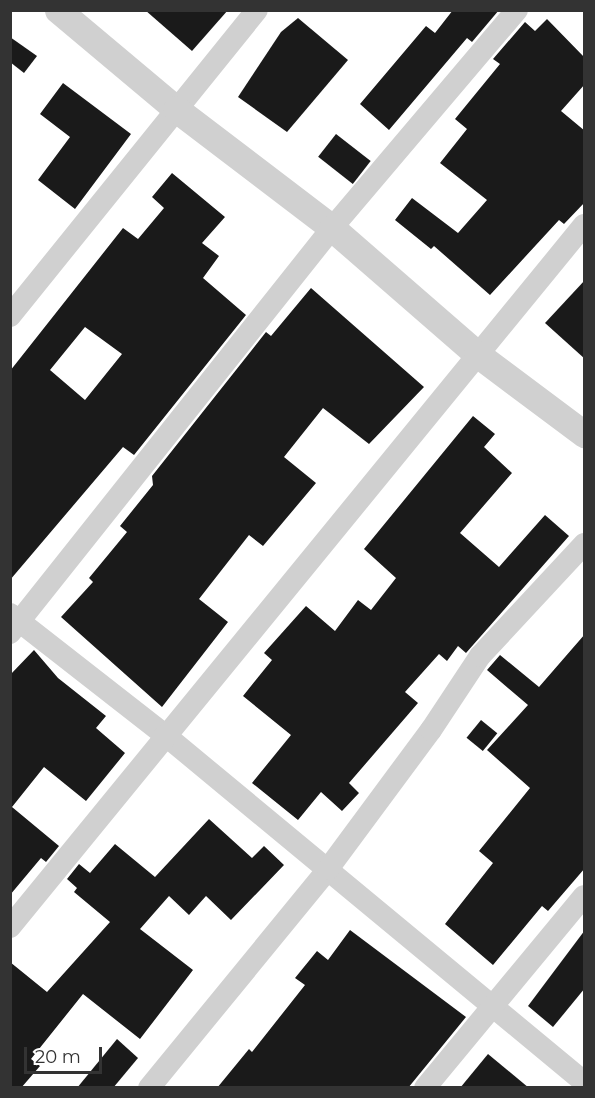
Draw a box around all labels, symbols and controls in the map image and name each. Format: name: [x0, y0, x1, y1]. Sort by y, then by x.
scale bar: [27, 1035, 105, 1073]
text: 20 m: [35, 1046, 81, 1068]

